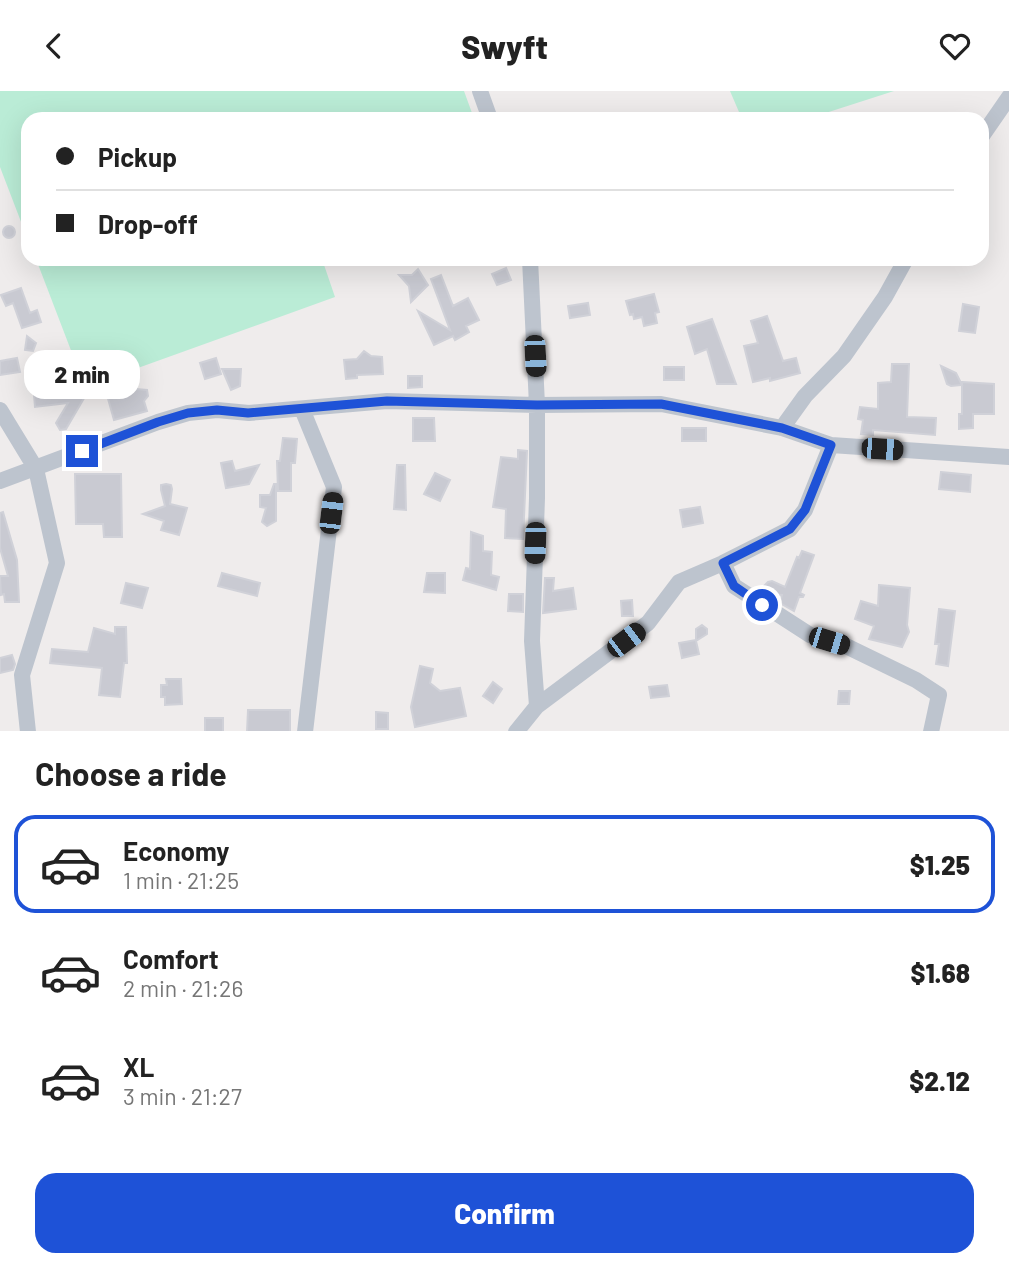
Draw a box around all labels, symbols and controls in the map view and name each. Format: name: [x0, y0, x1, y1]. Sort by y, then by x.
icon: back: [35, 27, 73, 65]
text: Swyft: [461, 27, 548, 65]
icon: heart: [936, 27, 974, 65]
text: Pickup: [98, 141, 177, 172]
text: Drop-off: [98, 208, 198, 239]
car: [524, 334, 547, 378]
callout: 2 min: [24, 349, 140, 399]
text: 2 min: [54, 360, 110, 388]
route end: [66, 435, 98, 467]
car: [861, 437, 904, 461]
car: [319, 491, 344, 535]
car: [524, 522, 547, 564]
route start: [746, 589, 778, 621]
car: [603, 619, 650, 661]
car: [806, 625, 853, 657]
text: Choose a ride: [35, 754, 227, 792]
icon: car: [39, 833, 102, 896]
text: Economy: [123, 835, 229, 866]
text: $1.25: [910, 849, 970, 880]
text: 1 min · 21:25: [123, 866, 239, 894]
icon: car: [39, 941, 102, 1004]
text: Comfort: [123, 943, 219, 974]
text: $1.68: [910, 957, 970, 988]
text: 2 min · 21:26: [123, 974, 243, 1002]
icon: car: [39, 1049, 102, 1112]
text: XL: [123, 1051, 154, 1082]
text: $2.12: [909, 1065, 970, 1096]
text: 3 min · 21:27: [123, 1082, 242, 1110]
button: Confirm: [35, 1173, 974, 1253]

